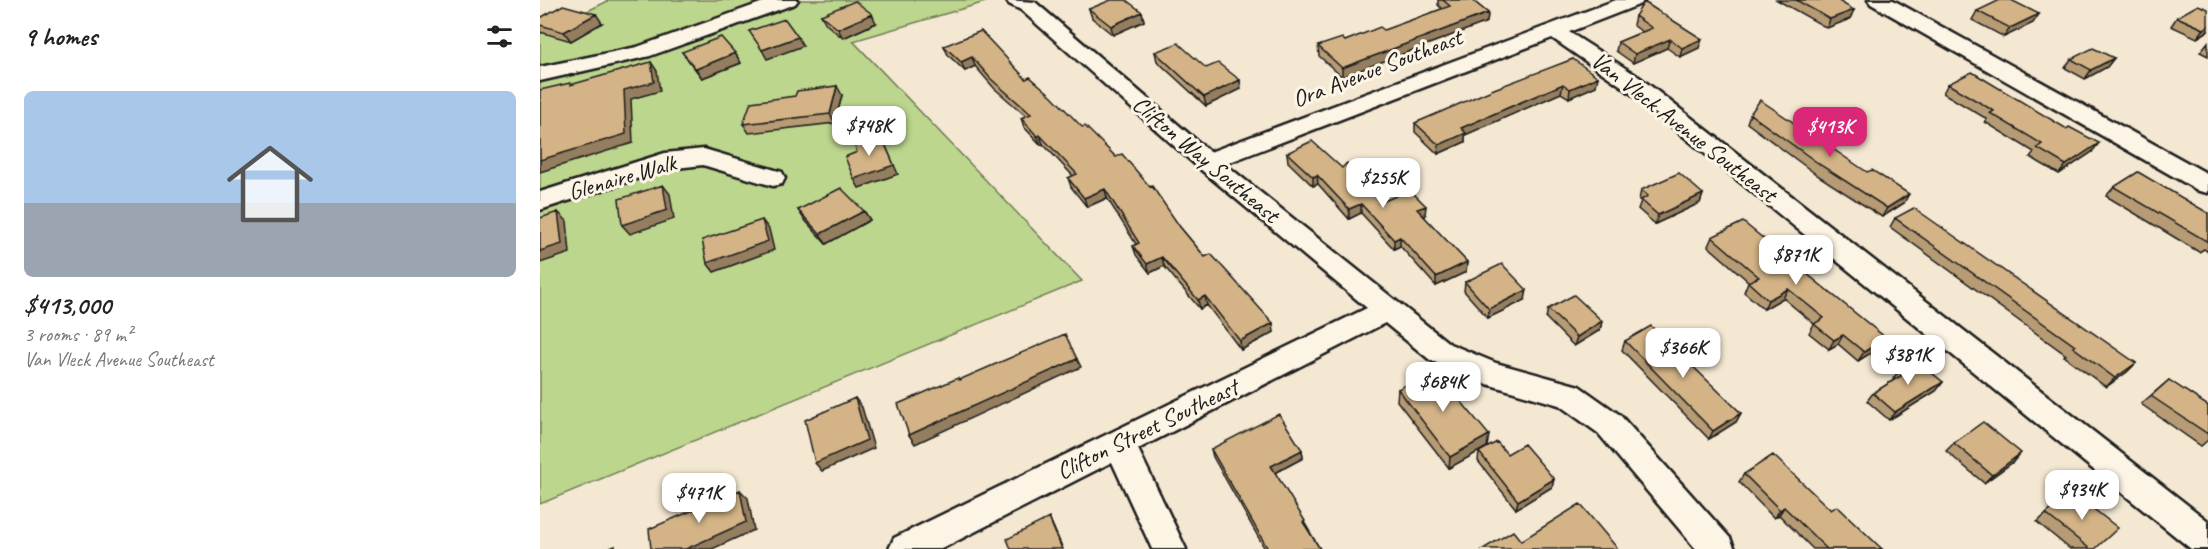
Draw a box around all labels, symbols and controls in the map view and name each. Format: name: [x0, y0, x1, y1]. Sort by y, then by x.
text: 9 homes: [24, 20, 97, 53]
icon: filters: [483, 20, 516, 53]
street label: Ora Avenue Southeast: [1288, 21, 1468, 114]
street label: Van Vleck Avenue Southeast: [1585, 45, 1784, 210]
street label: Clifton Way Southeast: [1126, 89, 1287, 230]
pin: $748K: [827, 106, 911, 157]
pin: $413K: [1788, 107, 1872, 158]
text: $748K: [846, 113, 892, 138]
text: $413K: [1807, 114, 1853, 139]
icon: home: [216, 130, 324, 238]
street label: Glenaire Walk: [565, 147, 681, 207]
pin: $255K: [1341, 158, 1425, 209]
text: $255K: [1360, 165, 1406, 190]
pin: $871K: [1754, 235, 1838, 286]
text: $871K: [1773, 242, 1819, 267]
text: $413,000: [24, 289, 111, 322]
text: 3 rooms · 89 m²: [24, 322, 132, 347]
pin: $366K: [1641, 328, 1725, 379]
text: $366K: [1660, 335, 1707, 360]
pin: $381K: [1866, 335, 1950, 386]
text: $381K: [1885, 342, 1931, 367]
text: Van Vleck Avenue Southeast: [24, 347, 214, 372]
pin: $684K: [1401, 362, 1485, 413]
text: $684K: [1420, 369, 1466, 394]
street label: Clifton Street Southeast: [1051, 371, 1245, 486]
pin: $934K: [2040, 470, 2124, 521]
pin: $471K: [657, 473, 741, 524]
text: $934K: [2059, 477, 2105, 502]
text: $471K: [676, 480, 722, 505]

